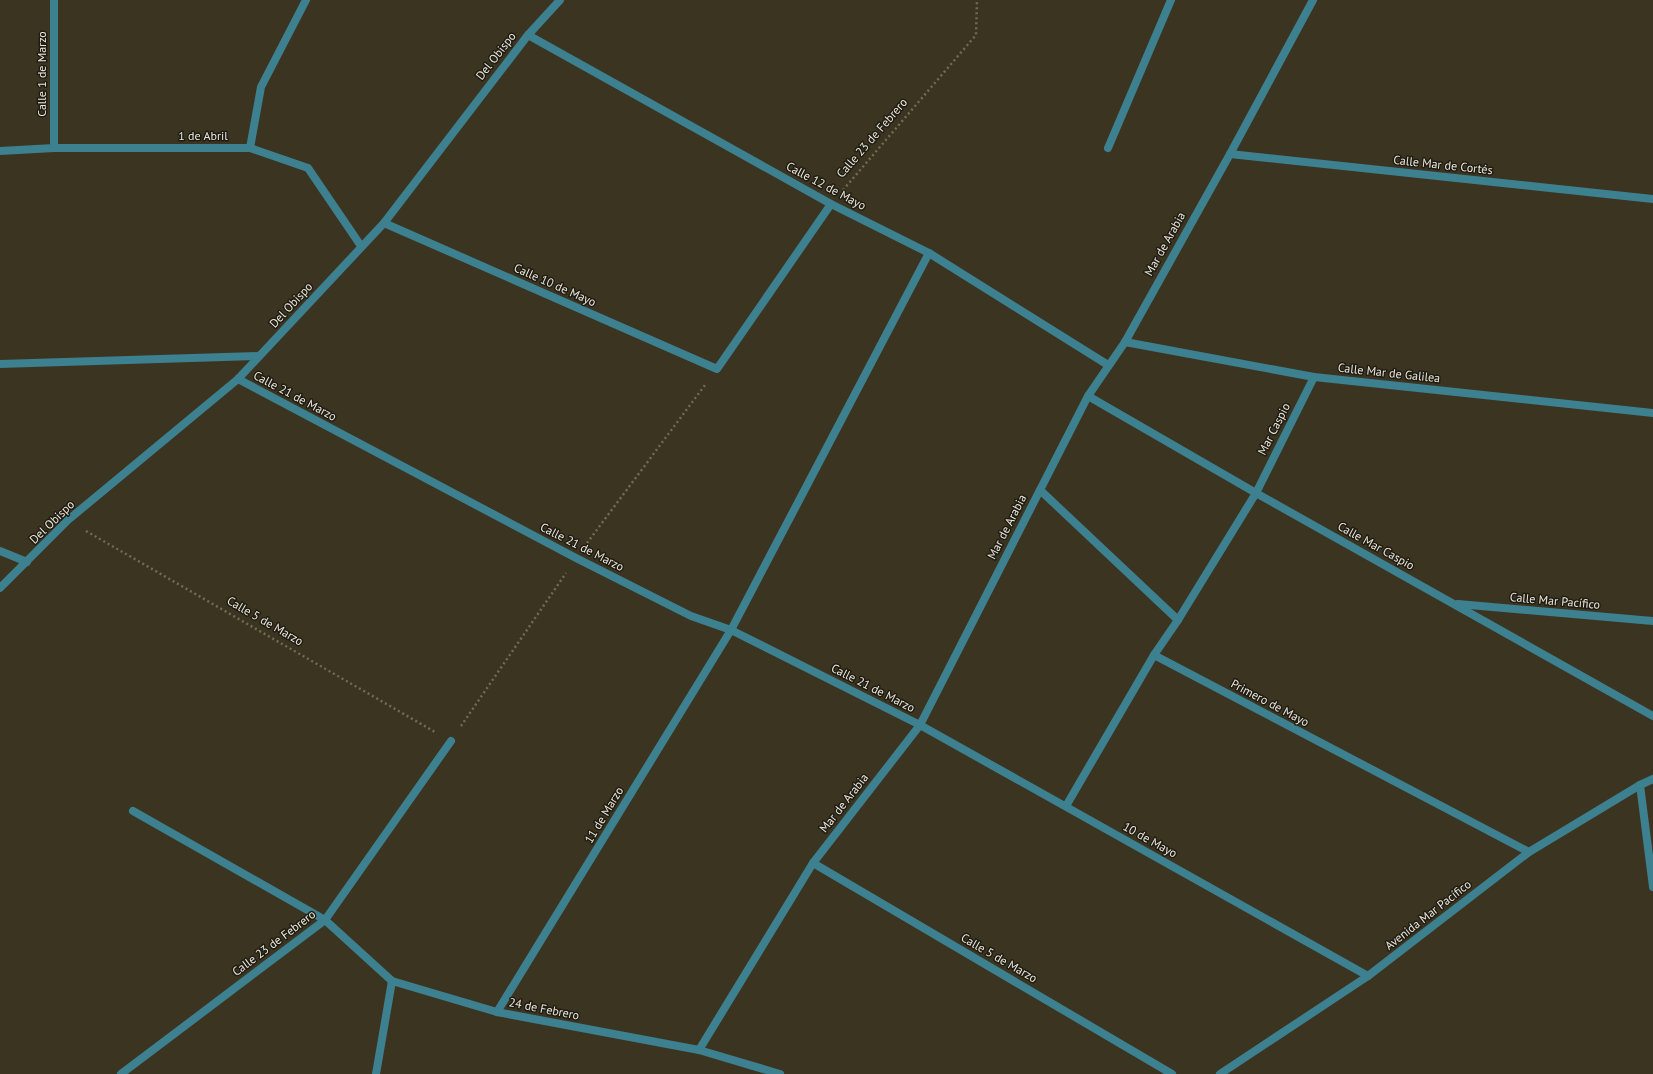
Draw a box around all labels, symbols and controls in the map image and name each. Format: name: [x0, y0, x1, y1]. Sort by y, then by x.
street label: Del Obispo: [472, 29, 519, 83]
street label: Calle 1 de Marzo: [34, 31, 49, 117]
street label: Calle 23 de Febrero: [833, 95, 910, 180]
street label: 1 de Abril: [178, 128, 228, 143]
street label: Calle Mar de Cortés: [1393, 152, 1493, 177]
street label: Calle 12 de Mayo: [784, 158, 869, 213]
street label: Mar de Arabia: [1141, 209, 1188, 278]
street label: Calle 10 de Mayo: [512, 260, 599, 309]
street label: Del Obispo: [266, 279, 315, 330]
street label: Calle Mar de Galilea: [1337, 360, 1441, 385]
street label: Calle 21 de Marzo: [251, 367, 339, 424]
street label: Mar Caspio: [1254, 400, 1293, 457]
street label: Mar de Arabia: [984, 492, 1029, 562]
street label: Del Obispo: [26, 497, 77, 547]
street label: Calle Mar Caspio: [1335, 518, 1417, 573]
street label: Calle 21 de Marzo: [538, 519, 627, 574]
street label: Calle Mar Pacífico: [1509, 589, 1601, 612]
street label: Calle 5 de Marzo: [224, 593, 306, 648]
street label: Calle 21 de Marzo: [829, 660, 918, 715]
street label: Primero de Mayo: [1229, 676, 1312, 729]
street label: Mar de Arabia: [816, 770, 871, 835]
street label: 11 de Marzo: [581, 784, 626, 846]
street label: 10 de Mayo: [1121, 819, 1180, 861]
street label: Avenida Mar Pacífico: [1382, 876, 1474, 953]
street label: Calle 23 de Febrero: [229, 906, 318, 979]
street label: Calle 5 de Marzo: [958, 930, 1040, 985]
street label: 24 de Febrero: [508, 994, 581, 1023]

